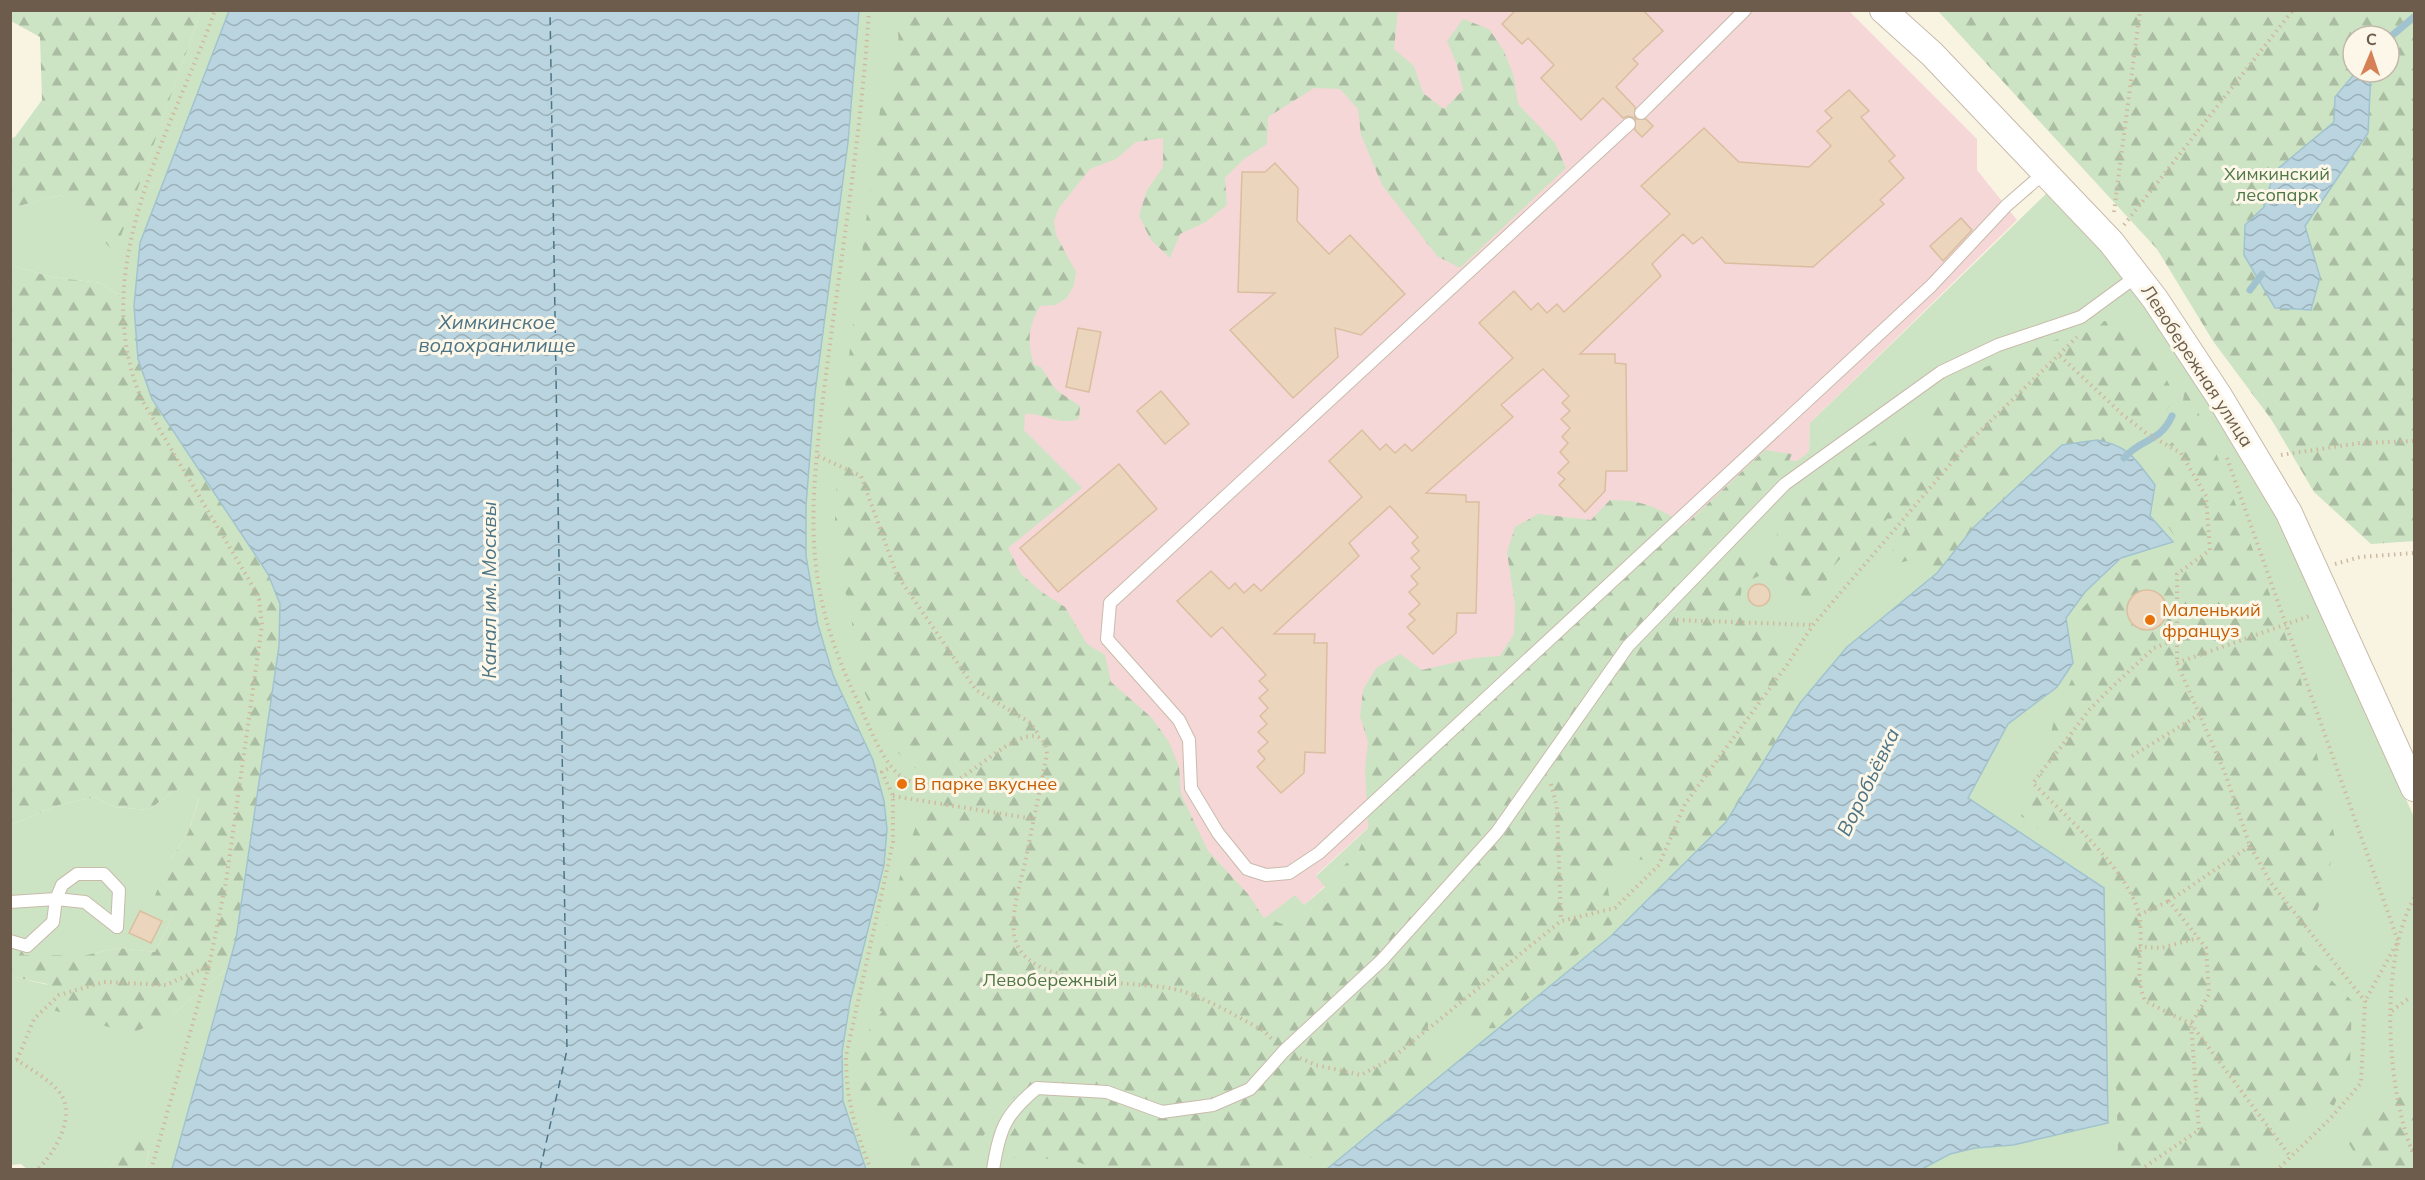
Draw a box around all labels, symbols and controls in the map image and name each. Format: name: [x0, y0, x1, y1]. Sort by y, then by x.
north arrow: [2341, 24, 2401, 84]
text: С: [2366, 29, 2377, 49]
park label: Химкинский лесопарк: [2224, 162, 2330, 206]
street label: Левобережная улица: [2136, 280, 2259, 451]
water label: Химкинское водохранилище: [418, 309, 576, 357]
water label: Канал им. Москвы: [476, 501, 501, 679]
place label: Маленький француз: [2162, 598, 2261, 642]
marker: Маленький француз: [2143, 613, 2157, 627]
water label: Воробьёвка: [1831, 724, 1904, 840]
place label: В парке вкуснее: [914, 772, 1057, 795]
marker: В парке вкуснее: [895, 777, 909, 791]
park label: Левобережный: [983, 968, 1118, 991]

